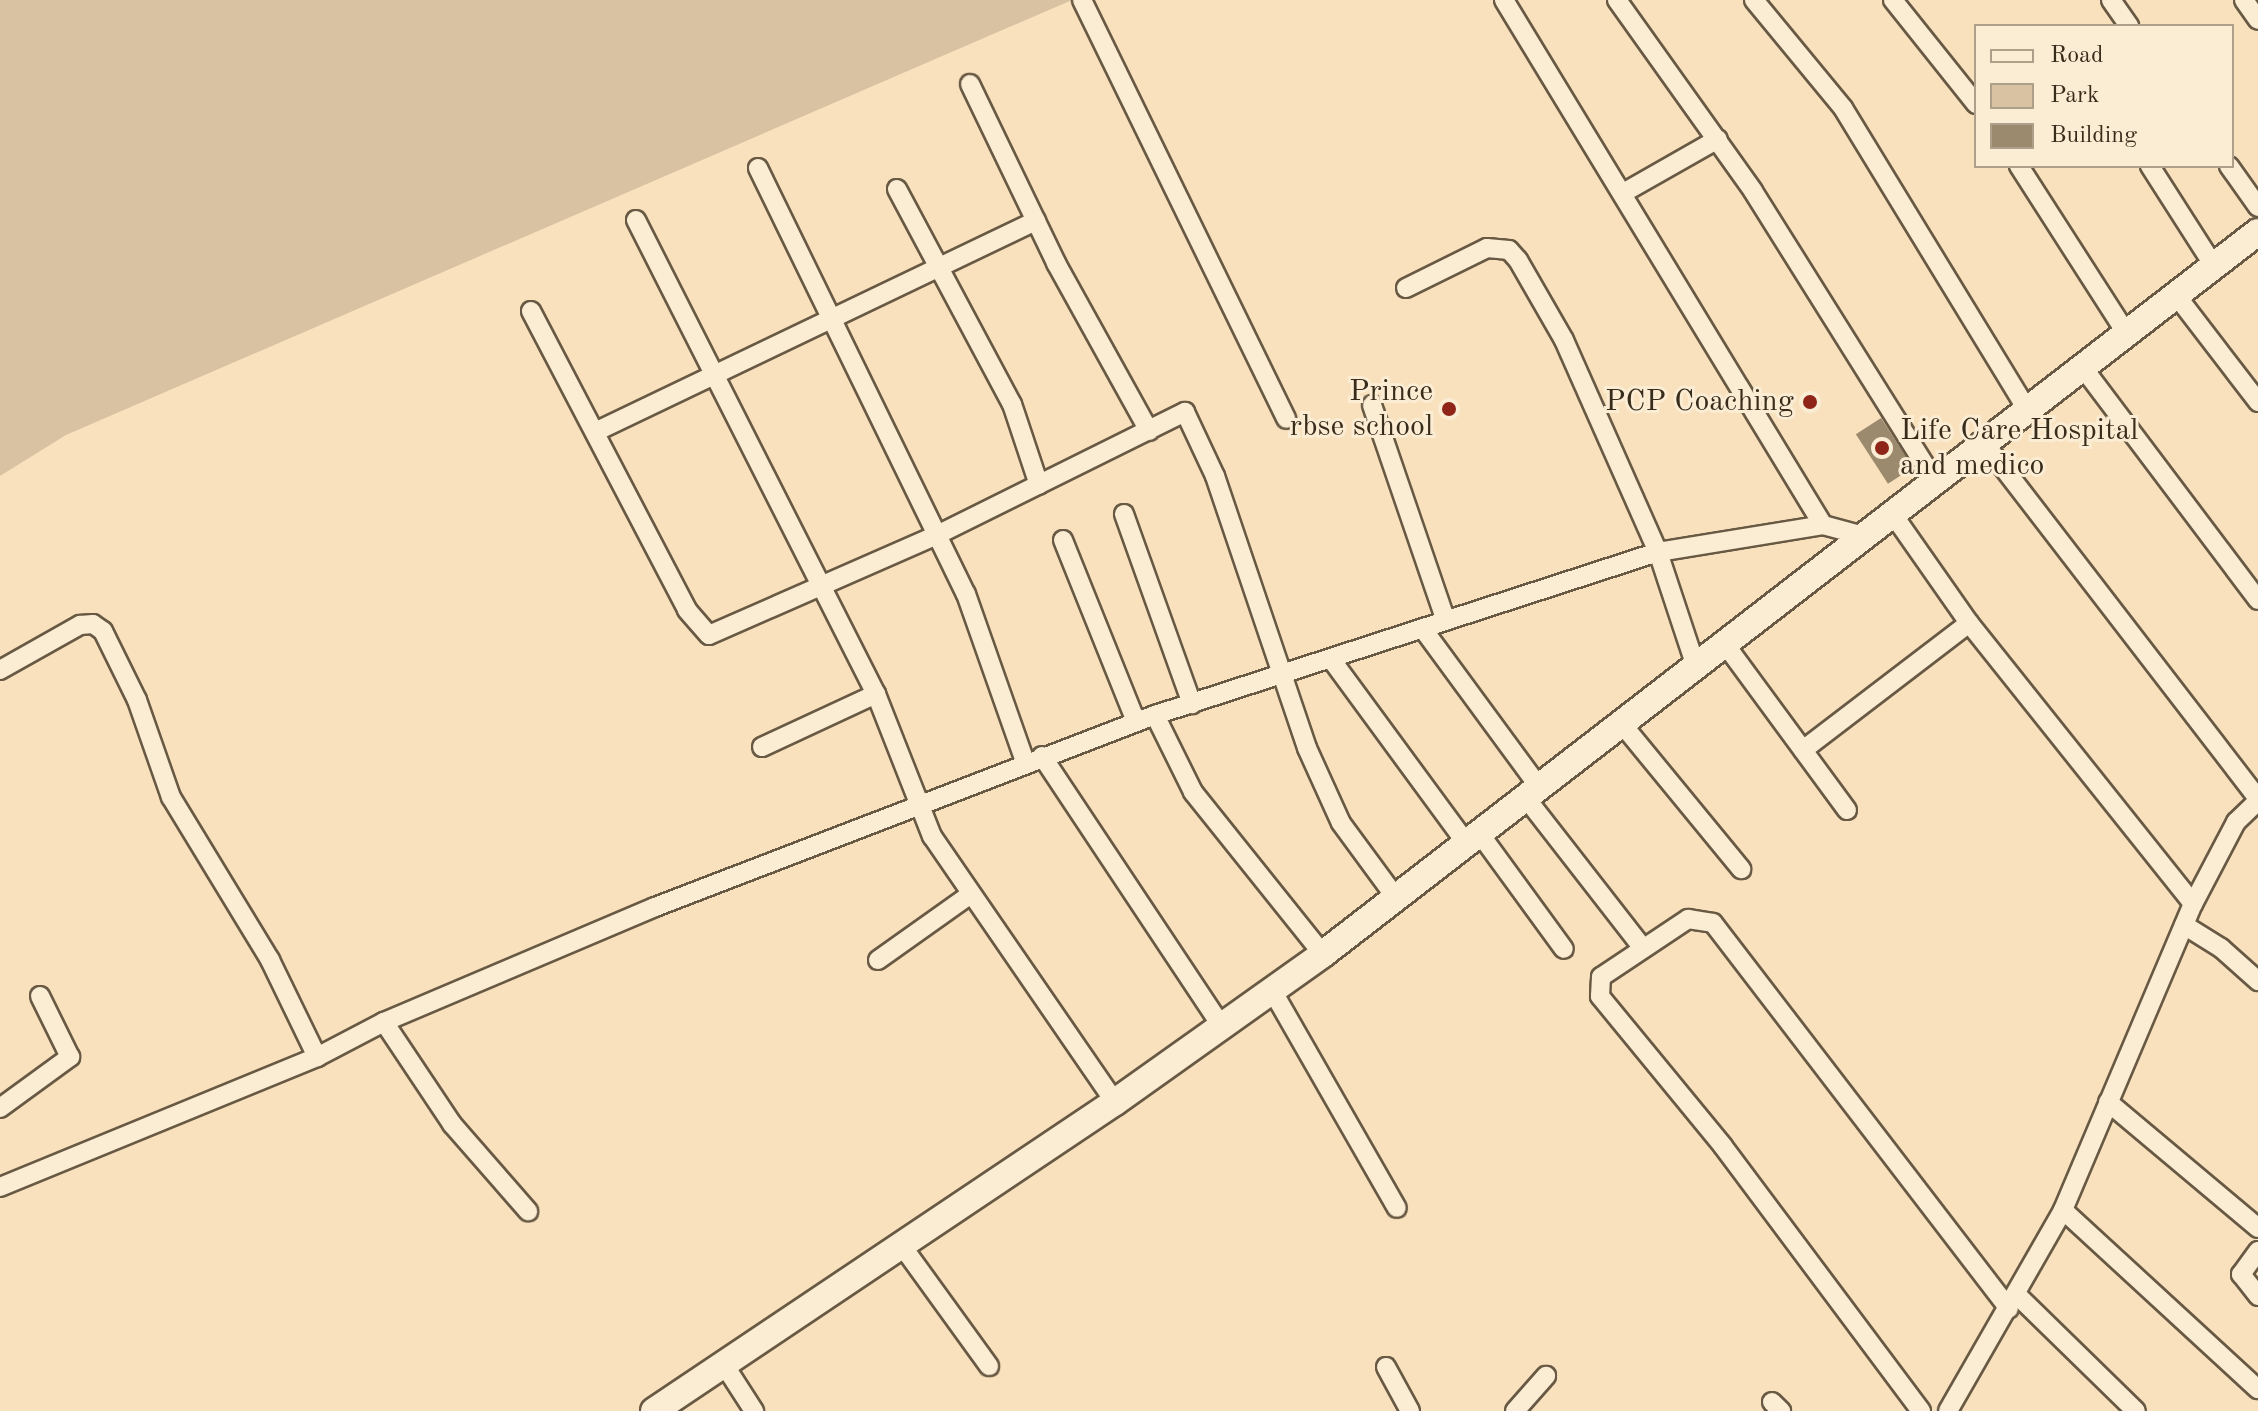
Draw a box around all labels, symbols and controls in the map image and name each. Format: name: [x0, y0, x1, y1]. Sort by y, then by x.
legend: [1974, 24, 2234, 168]
text: Road: [2050, 44, 2103, 68]
text: Park: [2050, 84, 2099, 108]
text: Building: [2050, 124, 2137, 148]
place label: Prince rbse school: [1290, 374, 1433, 444]
place label: PCP Coaching: [1605, 384, 1794, 420]
marker: PCP Coaching: [1801, 393, 1819, 411]
marker: Prince rbse school: [1440, 400, 1458, 418]
place label: Life Care Hospital and medico: [1900, 413, 2138, 484]
marker: Life Care Hospital and medico: [1871, 437, 1893, 459]

